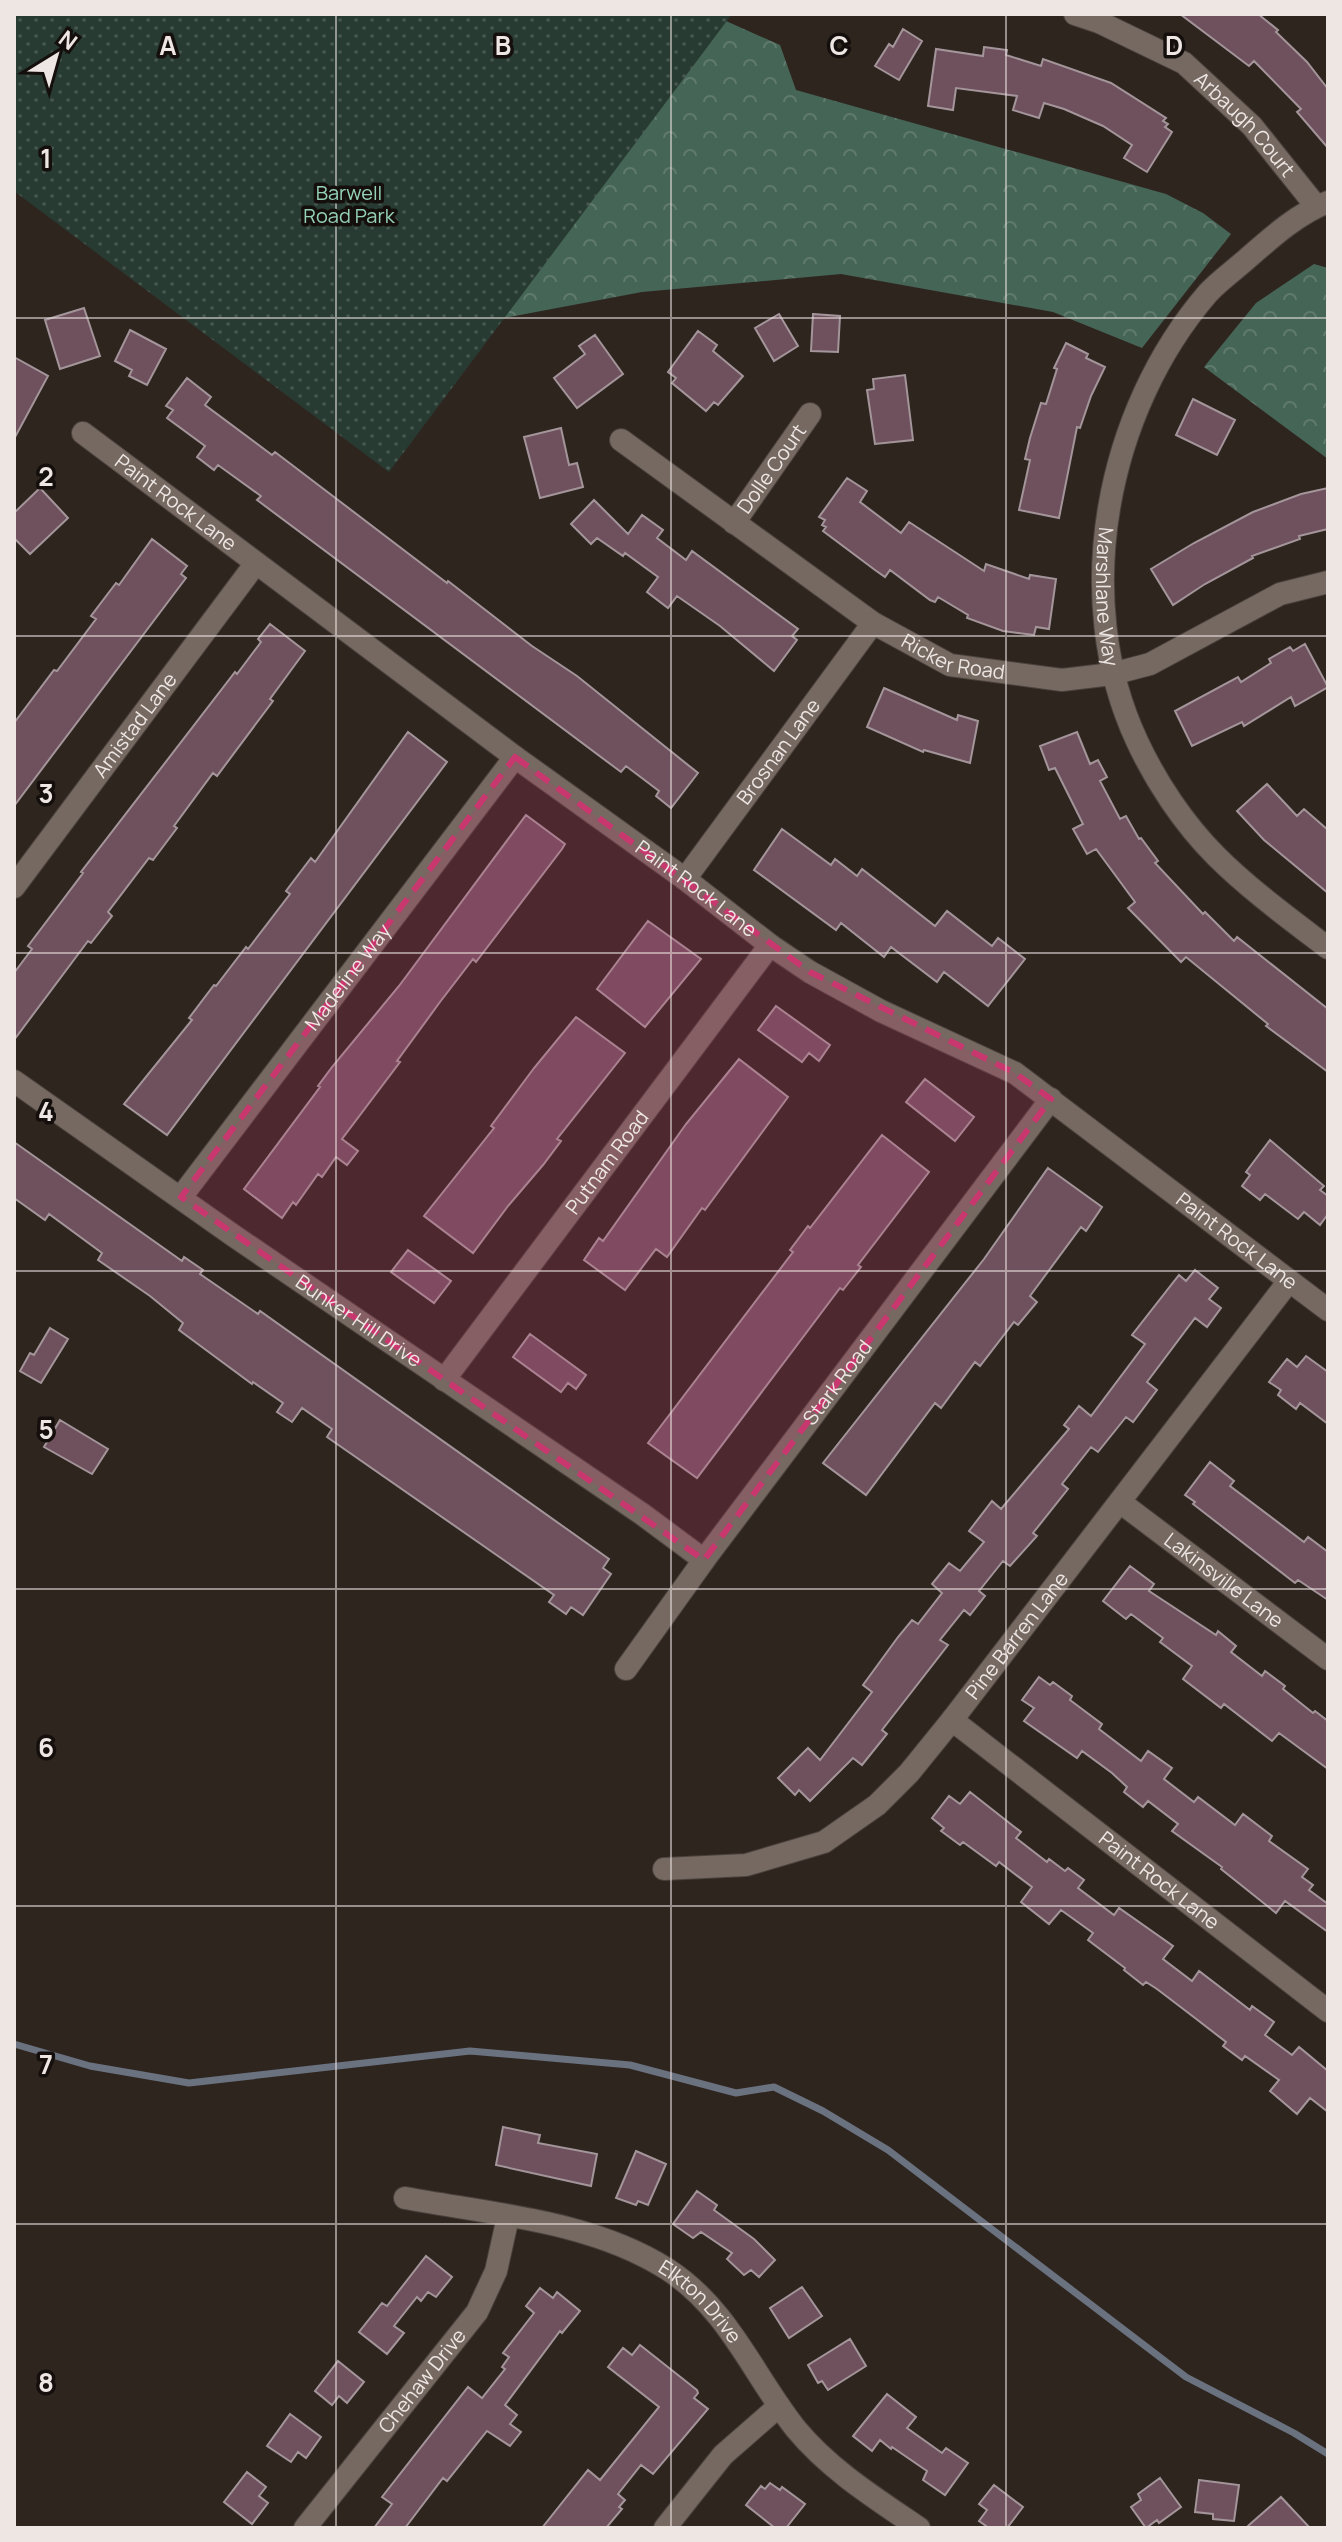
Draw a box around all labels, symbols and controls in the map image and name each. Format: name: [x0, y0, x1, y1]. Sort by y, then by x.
north arrow: [16, 16, 96, 96]
text: N: [53, 23, 83, 57]
text: A: [159, 27, 177, 63]
text: B: [495, 27, 511, 63]
text: C: [829, 27, 849, 63]
text: D: [1165, 27, 1183, 63]
street label: Arbaugh Court: [1189, 65, 1301, 182]
text: 1: [40, 140, 52, 176]
park label: Barwell Road Park: [303, 179, 396, 229]
street label: Dolle Court: [731, 418, 812, 519]
street label: Paint Rock Lane: [110, 448, 242, 557]
text: 2: [38, 458, 54, 494]
street label: Marshlane Way: [1090, 526, 1126, 669]
street label: Ricker Road: [897, 627, 1006, 685]
street label: Amistad Lane: [86, 667, 183, 783]
street label: Brosnan Lane: [730, 693, 826, 810]
text: 3: [38, 775, 54, 811]
street label: Paint Rock Lane: [630, 834, 763, 943]
street label: Madeline Way: [298, 918, 397, 1036]
text: 4: [38, 1093, 54, 1129]
street label: Putnam Road: [559, 1105, 655, 1220]
street label: Paint Rock Lane: [1171, 1186, 1303, 1295]
street label: Bunker Hill Drive: [291, 1268, 427, 1373]
street label: Stark Road: [796, 1334, 878, 1430]
text: 5: [38, 1411, 54, 1447]
street label: Lakinsville Lane: [1159, 1526, 1289, 1634]
street label: Pine Barren Lane: [959, 1566, 1074, 1705]
text: 6: [38, 1729, 54, 1765]
street label: Paint Rock Lane: [1094, 1825, 1225, 1935]
text: 7: [39, 2046, 53, 2082]
street label: Elkton Drive: [654, 2253, 748, 2348]
street label: Chehaw Drive: [372, 2323, 472, 2439]
text: 8: [38, 2364, 54, 2400]

